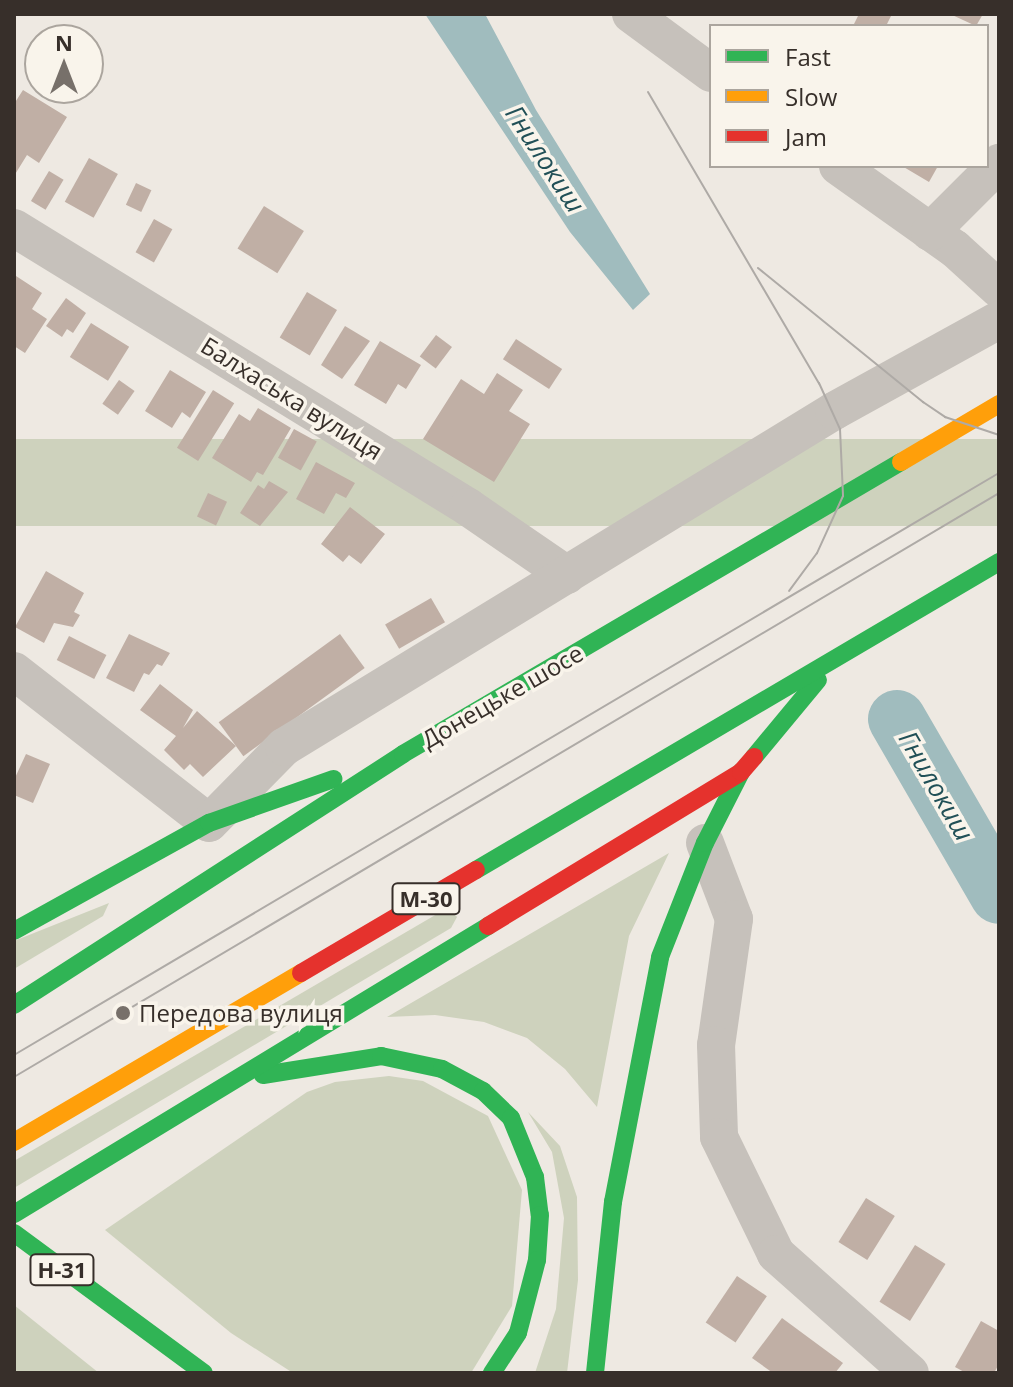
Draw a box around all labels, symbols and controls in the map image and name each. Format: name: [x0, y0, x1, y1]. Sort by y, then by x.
north arrow: [24, 24, 104, 104]
legend: [709, 24, 989, 168]
text: N: [55, 27, 73, 57]
text: Fast: [785, 40, 831, 73]
text: Slow: [785, 80, 837, 113]
water label: Гнилокиш: [499, 99, 591, 219]
text: Jam: [785, 120, 827, 153]
street label: Балхаська вулиця: [196, 331, 388, 465]
street label: Донецьке шосе: [416, 638, 588, 754]
water label: Гнилокиш: [892, 726, 980, 846]
road number: М-30: [390, 881, 462, 917]
place label: Передова вулиця: [139, 999, 343, 1027]
marker: Передова вулиця: [114, 1004, 132, 1022]
road number: Н-31: [28, 1252, 96, 1288]

